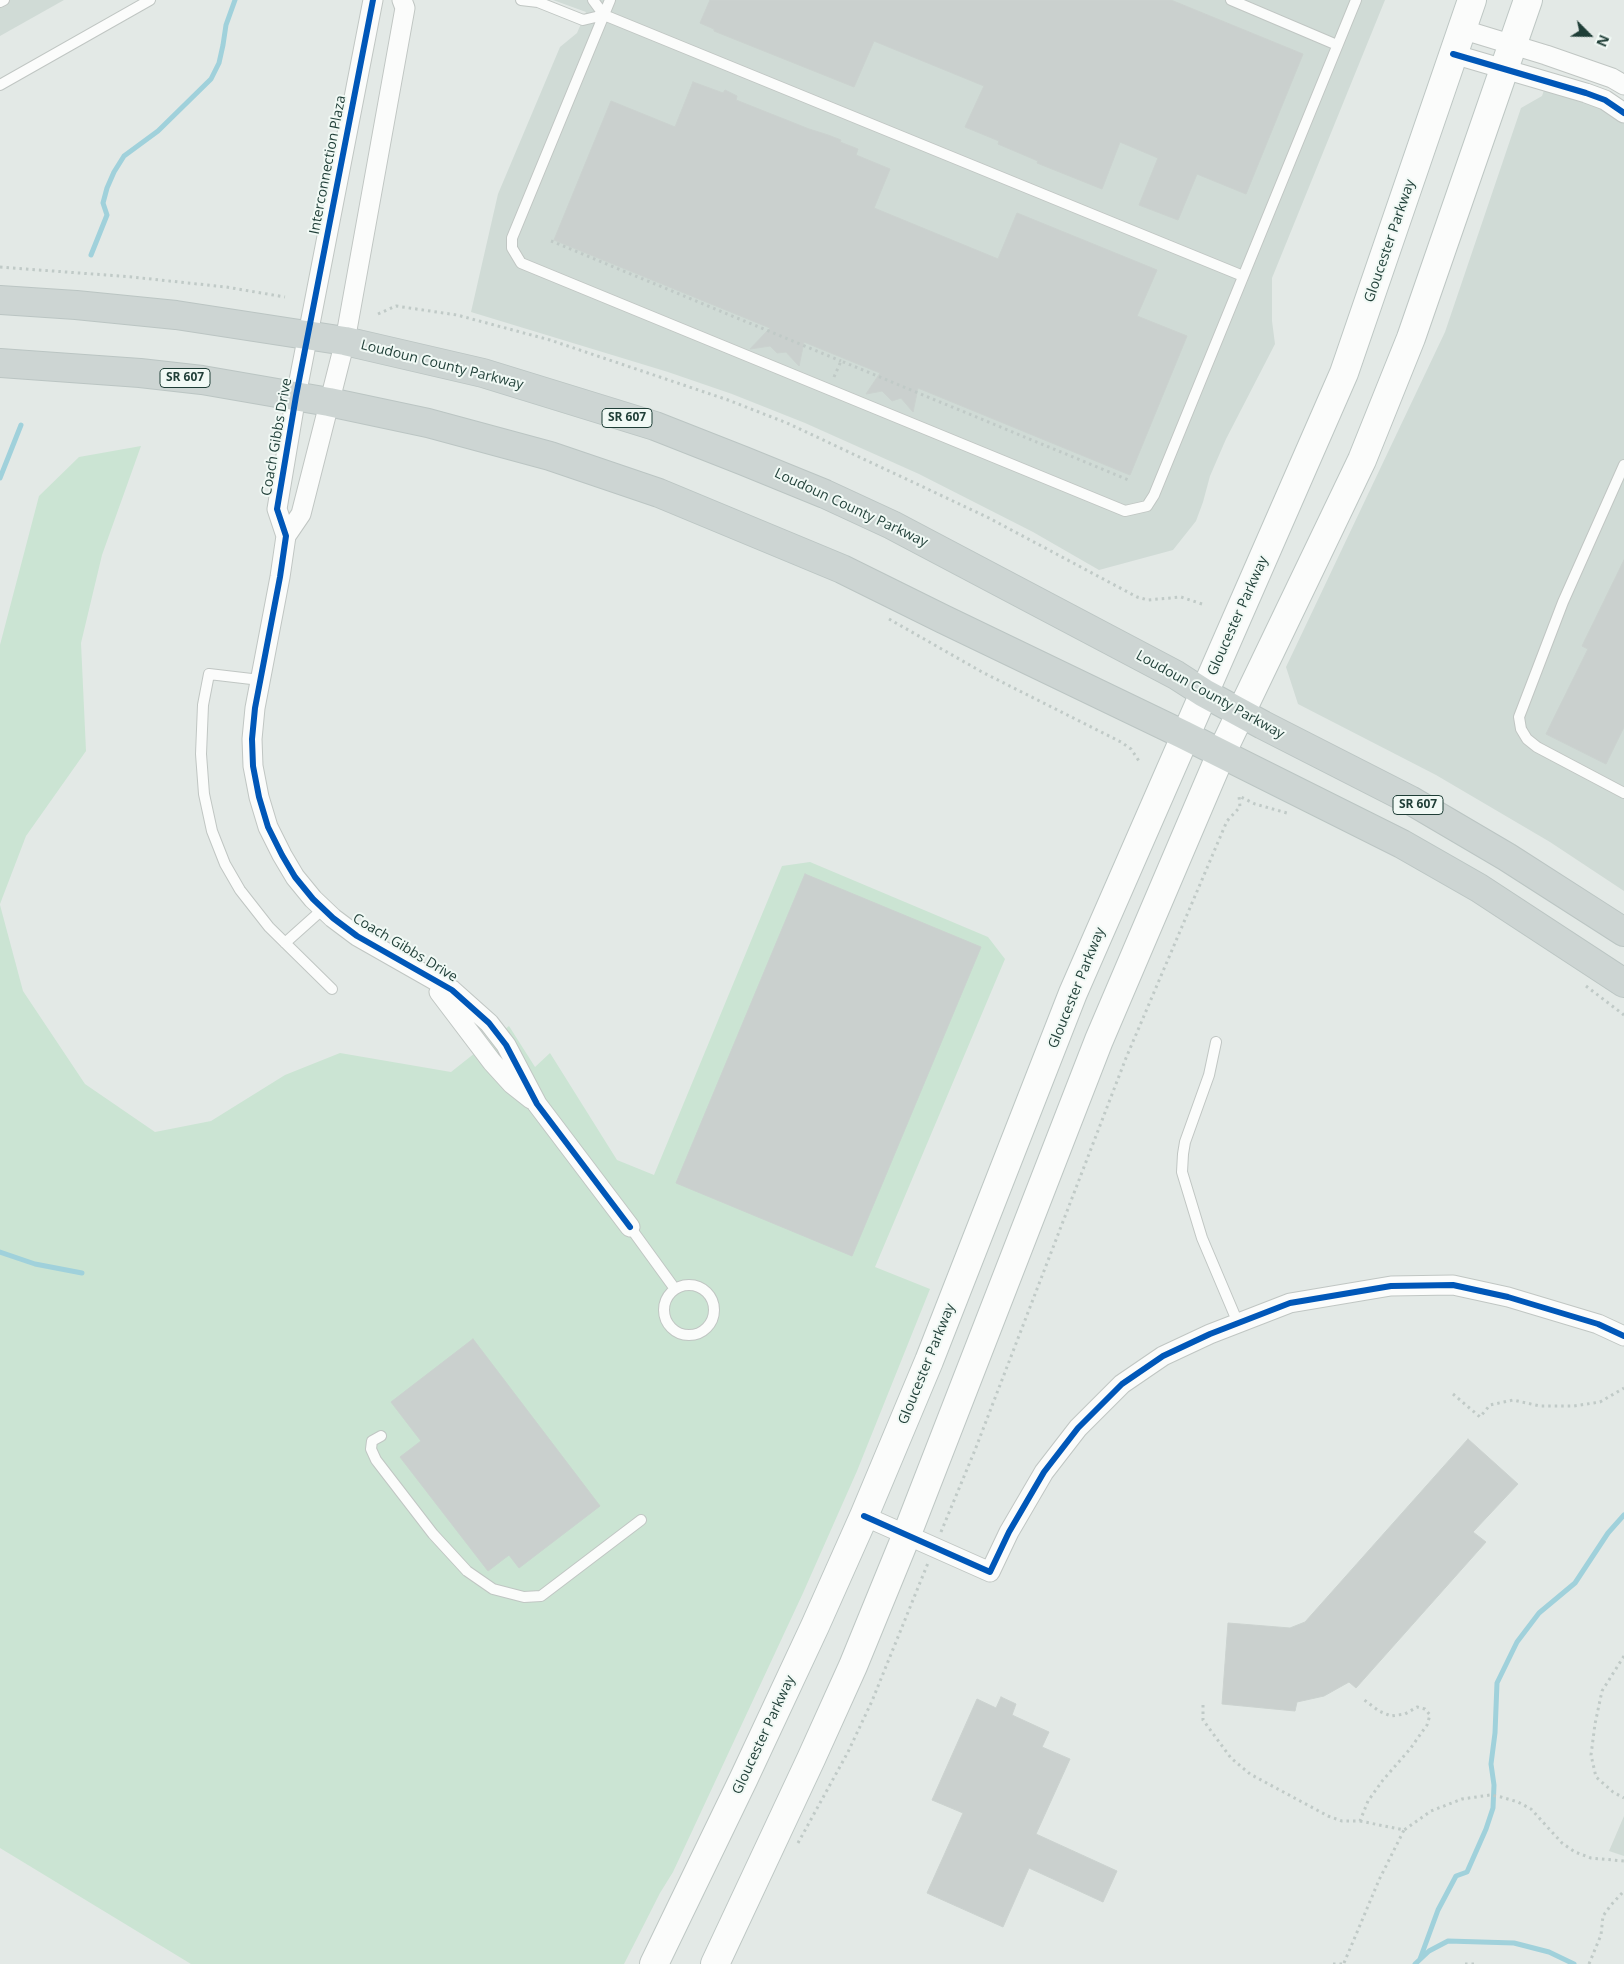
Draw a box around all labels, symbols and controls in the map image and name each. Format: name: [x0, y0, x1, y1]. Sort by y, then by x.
north arrow: [1564, 10, 1614, 60]
text: N: [1592, 32, 1614, 50]
street label: Interconnection Plaza: [306, 94, 350, 236]
street label: Gloucester Parkway: [1361, 177, 1419, 305]
street label: Loudoun County Parkway: [359, 337, 525, 393]
road number: SR 607: [160, 368, 210, 388]
street label: Coach Gibbs Drive: [258, 377, 296, 497]
road number: SR 607: [602, 408, 652, 428]
street label: Loudoun County Parkway: [772, 465, 930, 551]
street label: Gloucester Parkway: [1204, 554, 1272, 678]
street label: Loudoun County Parkway: [1133, 647, 1287, 743]
road number: SR 607: [1393, 796, 1443, 814]
street label: Coach Gibbs Drive: [350, 910, 460, 986]
street label: Gloucester Parkway: [1045, 925, 1109, 1051]
street label: Gloucester Parkway: [895, 1301, 959, 1427]
street label: Gloucester Parkway: [729, 1673, 799, 1797]

